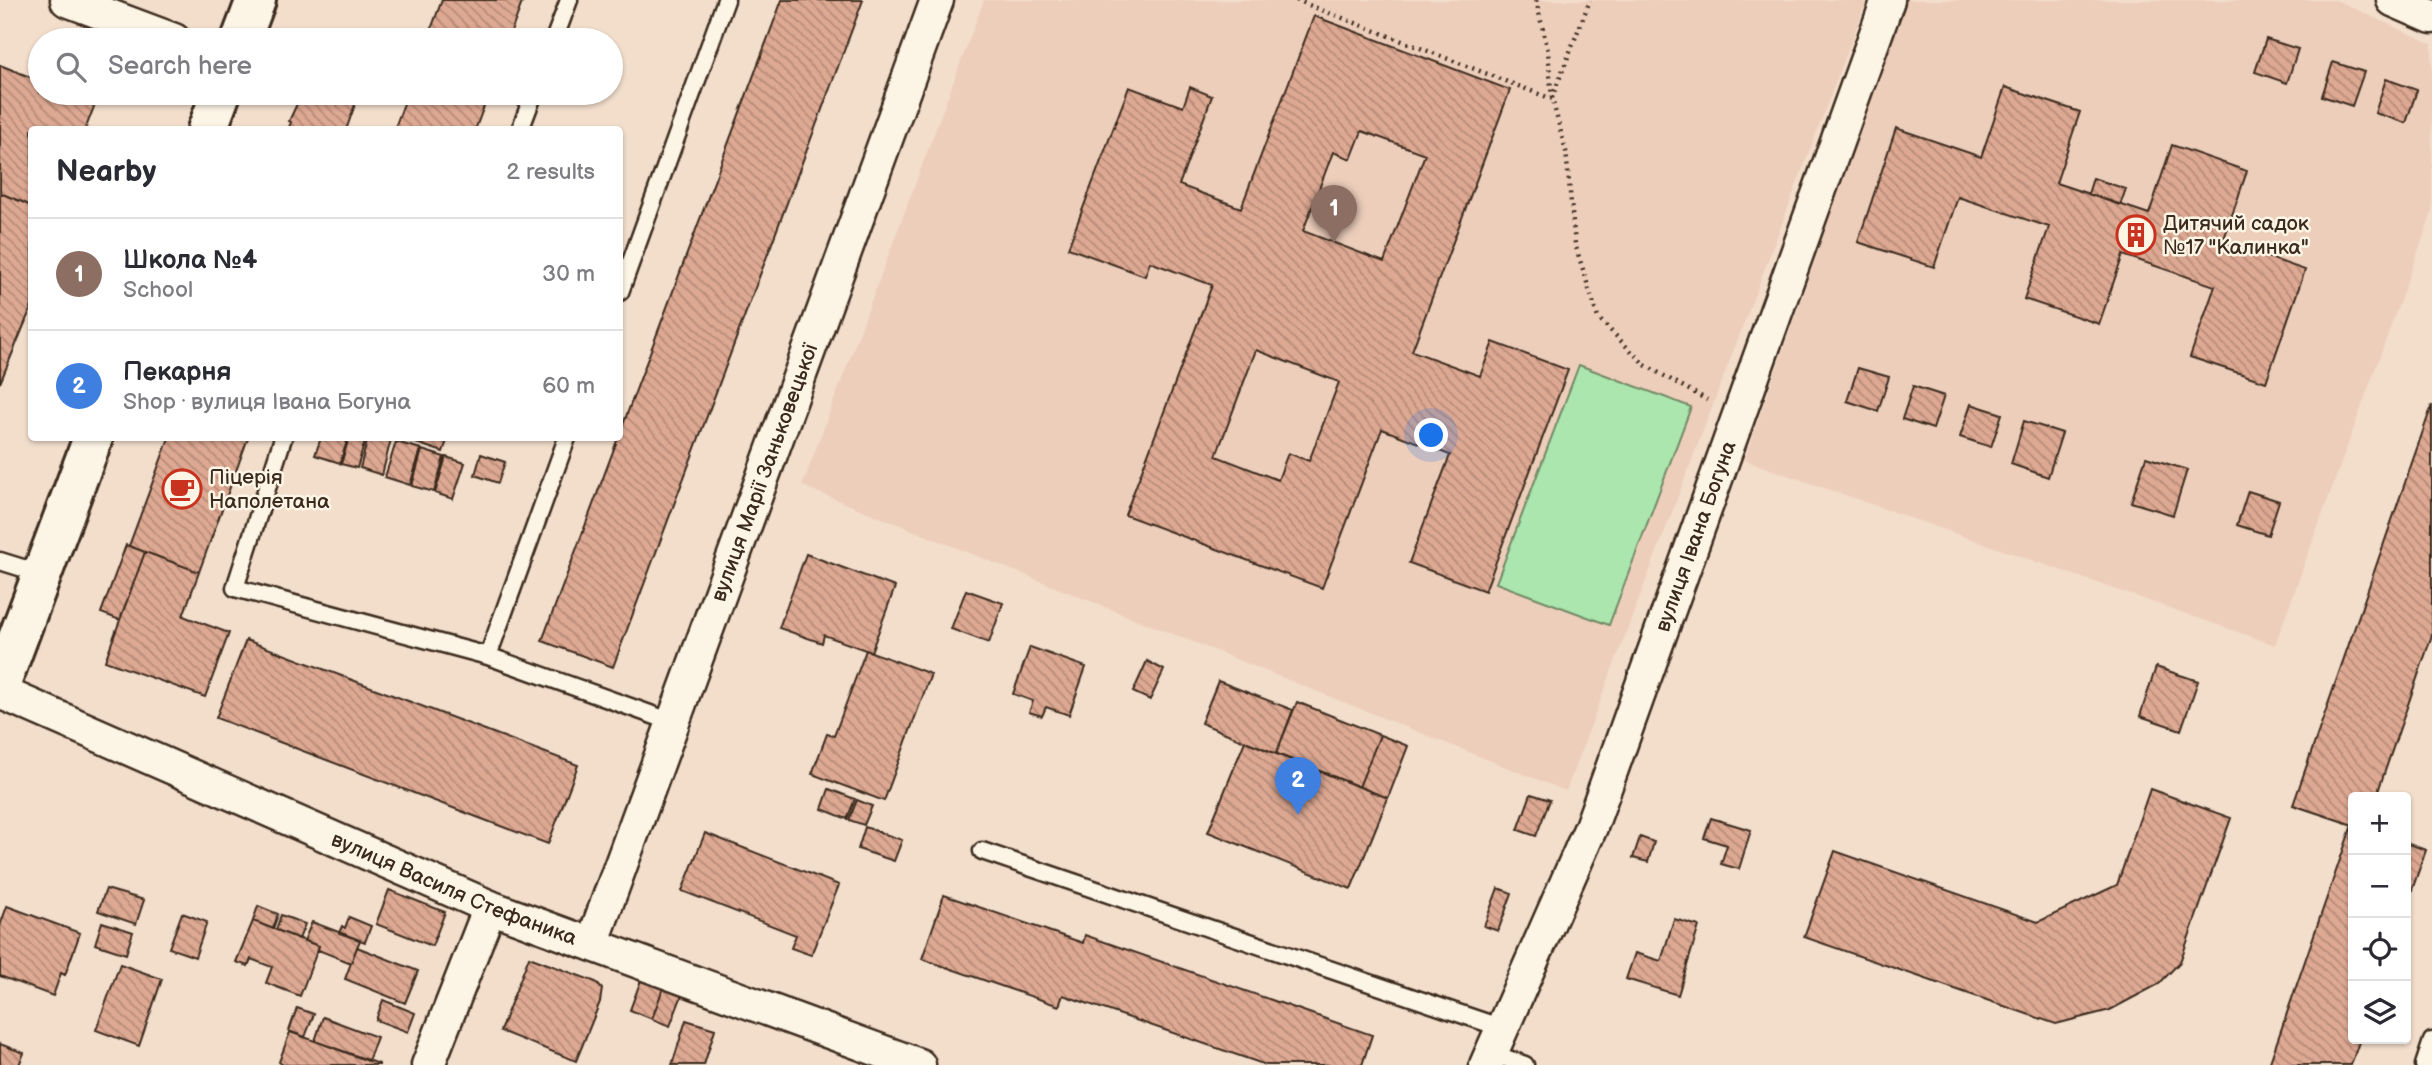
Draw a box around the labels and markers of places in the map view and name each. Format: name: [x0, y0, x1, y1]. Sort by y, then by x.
pin: 1: [1311, 185, 1357, 243]
place label: Дитячий садок №17 "Калинка": [2163, 211, 2309, 260]
building icon: Дитячий садок №17 "Калинка": [2115, 214, 2157, 256]
place label: Піцерія Наполетана: [209, 465, 330, 514]
cafe icon: Піцерія Наполетана: [161, 468, 203, 510]
pin: 2: [1275, 757, 1321, 815]

